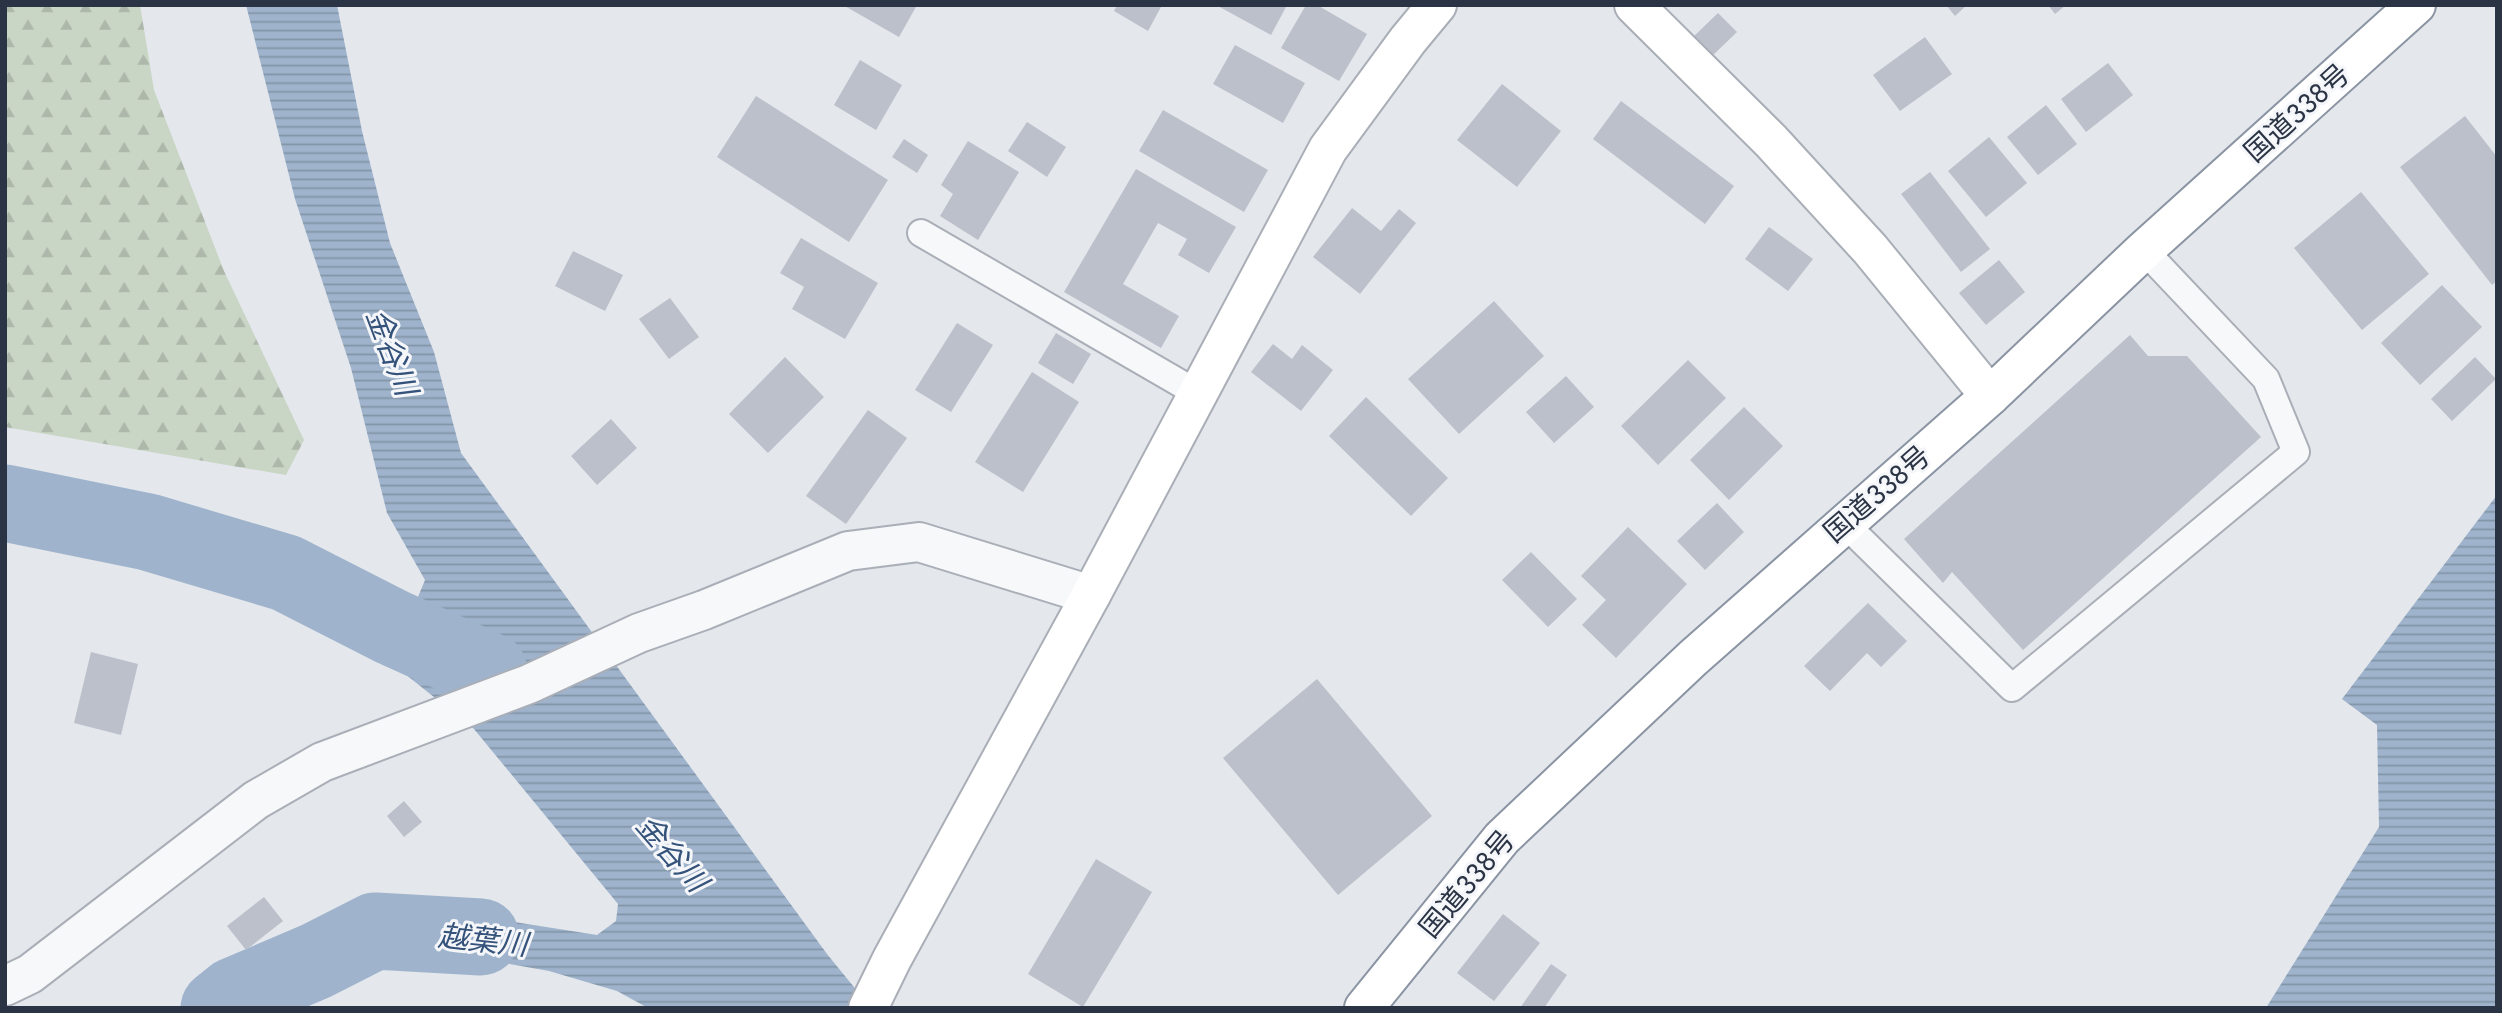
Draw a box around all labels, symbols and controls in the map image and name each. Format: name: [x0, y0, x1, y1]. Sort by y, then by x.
street label: 国道338号: [2235, 54, 2359, 172]
water label: 金谷川: [356, 302, 429, 405]
street label: 国道338号: [1815, 436, 1939, 552]
water label: 金谷川: [626, 805, 720, 903]
street label: 国道338号: [1410, 821, 1524, 947]
water label: 越葉川: [436, 914, 533, 966]

